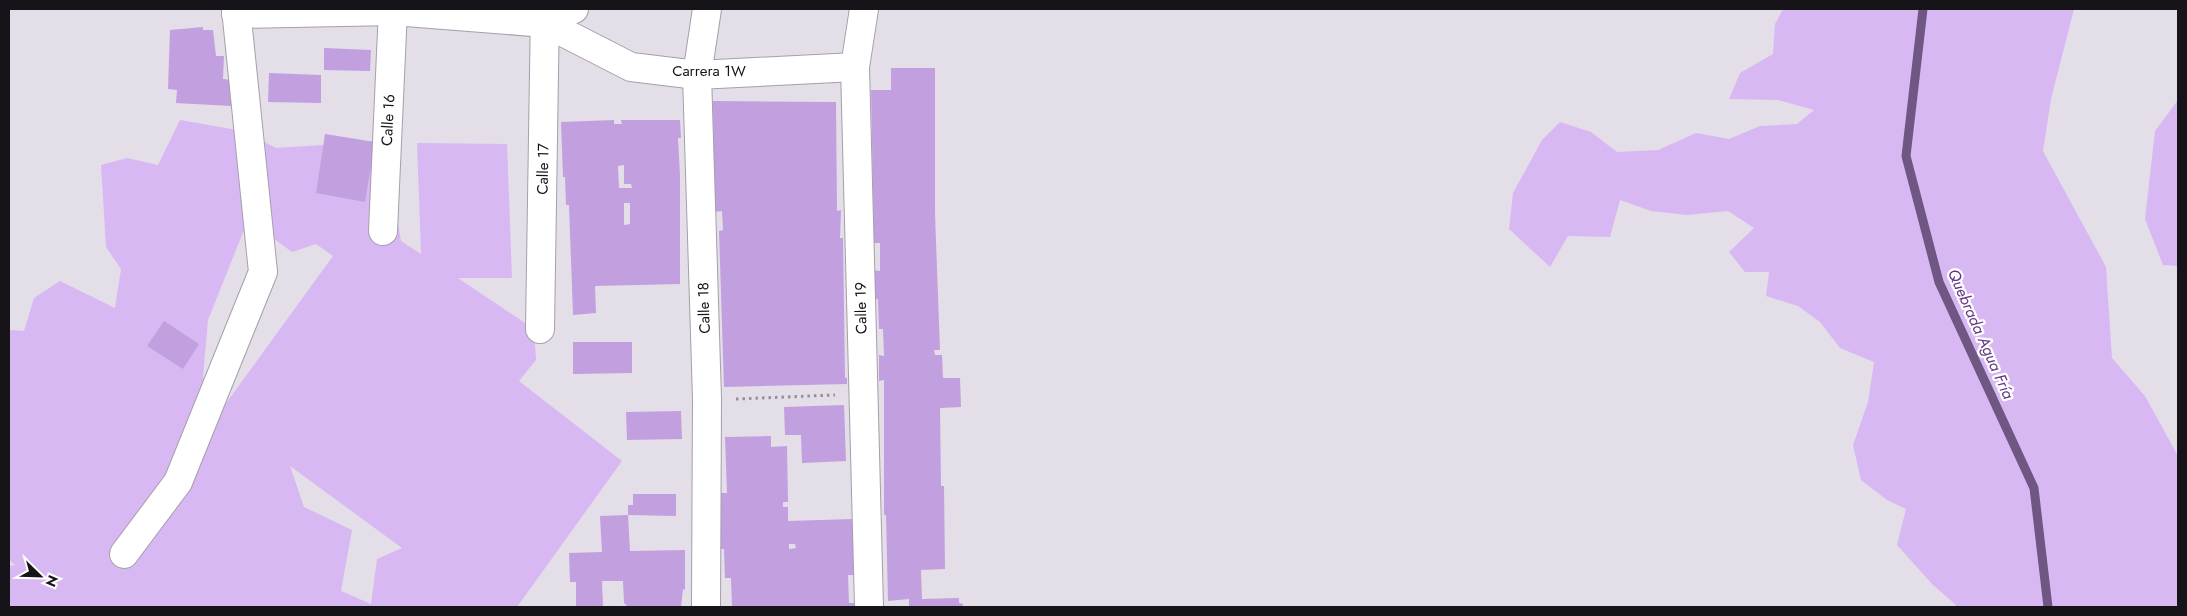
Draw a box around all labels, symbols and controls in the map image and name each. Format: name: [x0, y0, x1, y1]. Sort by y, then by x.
street label: Carrera 1W: [672, 60, 746, 82]
street label: Calle 16: [376, 93, 400, 147]
street label: Calle 17: [532, 143, 554, 195]
water label: Quebrada Agua Fría: [1942, 265, 2020, 403]
street label: Calle 18: [692, 282, 716, 334]
street label: Calle 19: [850, 282, 872, 334]
north arrow: [15, 551, 65, 601]
text: N: [41, 572, 63, 590]

